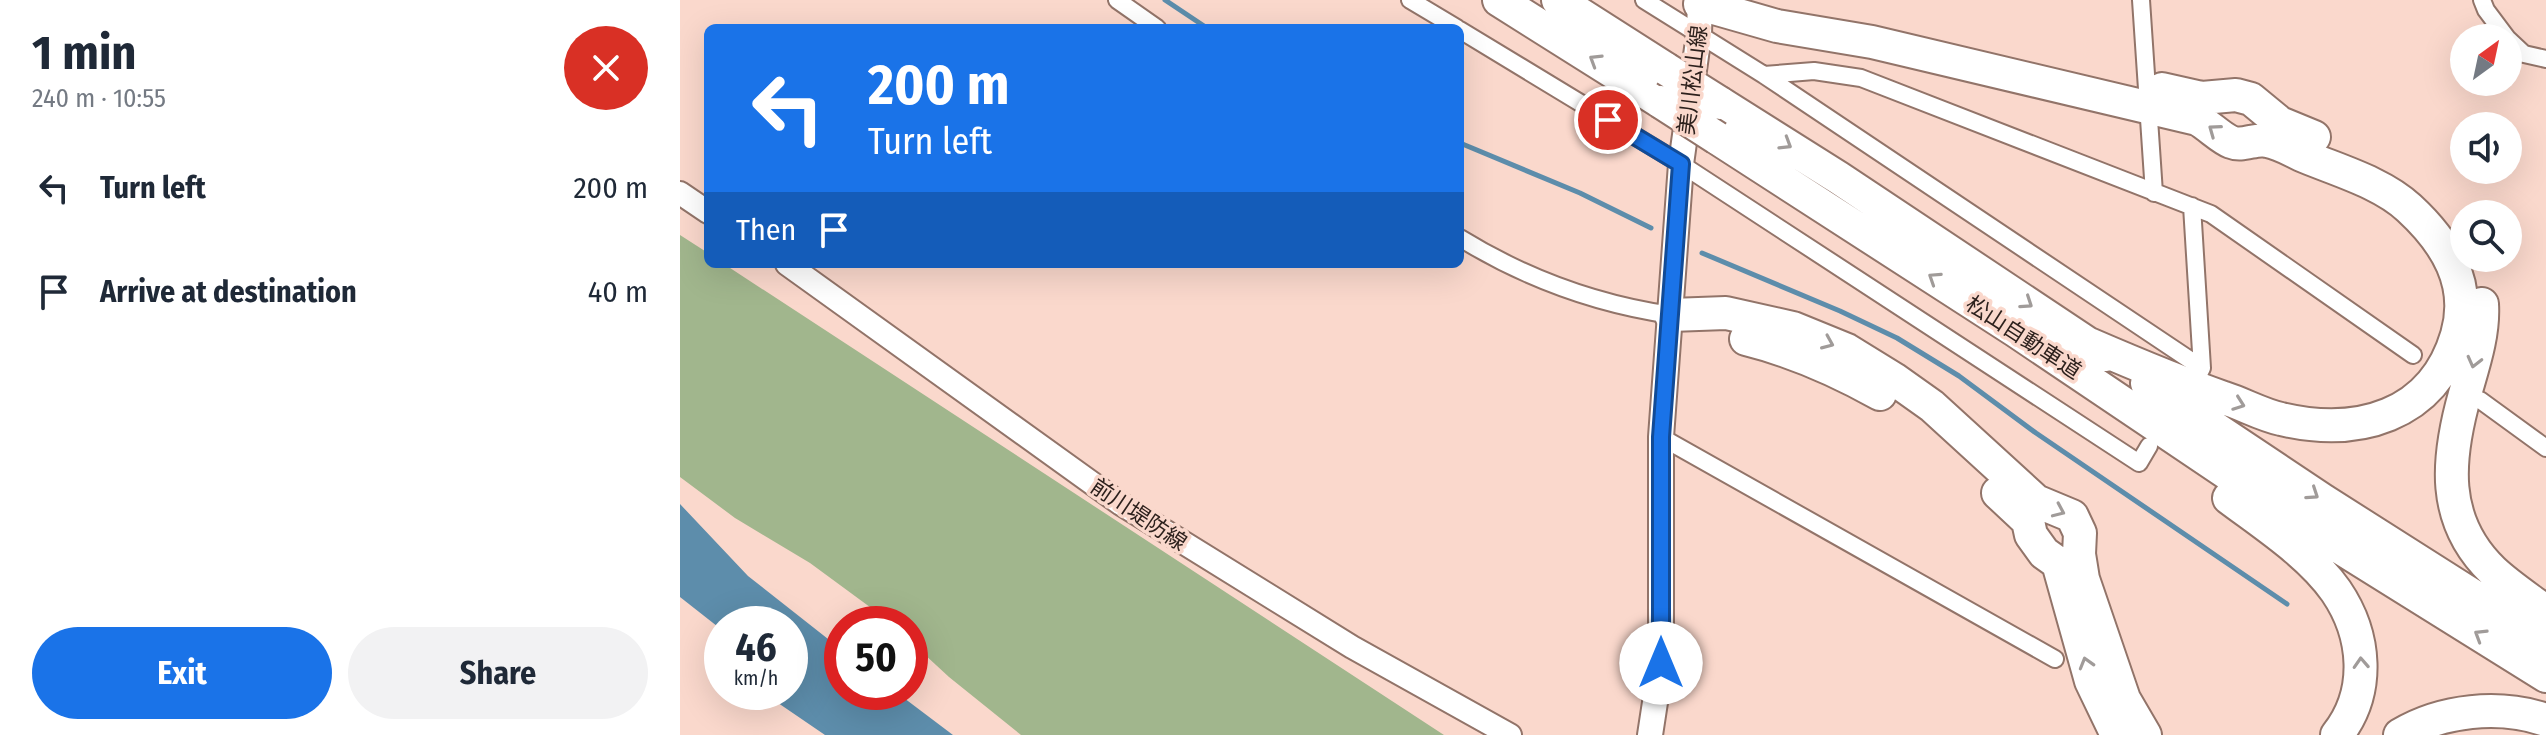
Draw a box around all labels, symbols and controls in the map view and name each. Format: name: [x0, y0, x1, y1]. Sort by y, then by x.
text: 1 min: [32, 24, 137, 82]
street label: 美川松山線: [1672, 24, 1713, 136]
north arrow: [2450, 24, 2522, 96]
map controls: [2450, 24, 2522, 272]
button: close: [564, 26, 648, 110]
text: 200 m: [868, 52, 1009, 119]
one-way arrow: [1589, 55, 1604, 70]
icon: left: [736, 56, 840, 160]
text: 240 m · 10:55: [32, 83, 166, 114]
pin: [1574, 86, 1642, 154]
icon: arrive: [1586, 98, 1630, 142]
button: sound: [2450, 112, 2522, 184]
text: Turn left: [868, 120, 992, 164]
one-way arrow: [2208, 125, 2223, 140]
one-way arrow: [1777, 135, 1792, 150]
icon: left: [32, 166, 76, 210]
text: Turn left: [100, 170, 206, 206]
text: 200 m: [573, 170, 648, 206]
button: search: [2450, 200, 2522, 272]
icon: arrive: [812, 208, 856, 252]
text: Then: [736, 212, 796, 248]
icon: arrive: [32, 270, 76, 314]
one-way arrow: [1928, 273, 1943, 288]
text: Arrive at destination: [100, 274, 357, 310]
text: 40 m: [588, 274, 648, 310]
street label: 松山自動車道: [1961, 290, 2086, 385]
one-way arrow: [2018, 293, 2032, 308]
one-way arrow: [1820, 333, 1835, 349]
one-way arrow: [2466, 355, 2483, 369]
one-way arrow: [2231, 394, 2245, 410]
street label: 前川堤防線: [1086, 472, 1192, 556]
one-way arrow: [2304, 484, 2318, 499]
one-way arrow: [2051, 502, 2066, 518]
speed limit sign: 50: [824, 606, 928, 710]
position arrow: [1619, 621, 1703, 705]
text: 46: [735, 624, 777, 672]
button: Exit: [32, 627, 332, 719]
button: Share: [348, 627, 648, 719]
one-way arrow: [2474, 629, 2488, 644]
one-way arrow: [2352, 656, 2369, 669]
one-way arrow: [2079, 657, 2095, 671]
text: km/h: [734, 666, 778, 690]

